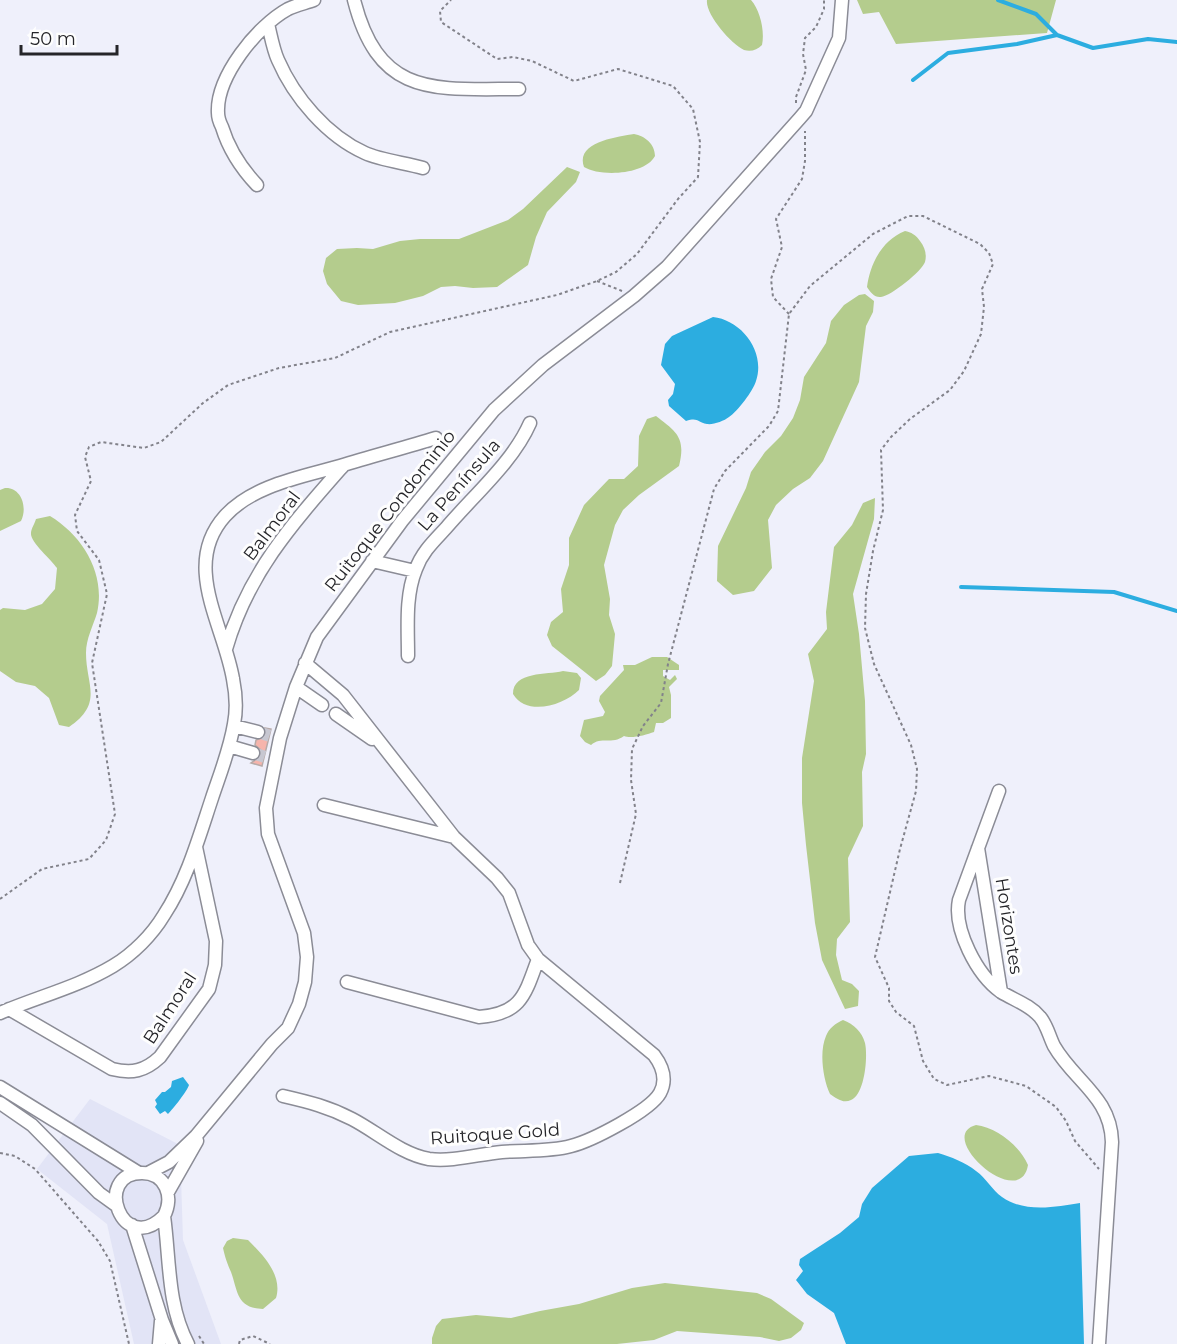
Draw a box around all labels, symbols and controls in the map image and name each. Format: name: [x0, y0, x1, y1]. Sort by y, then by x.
scale bar: [21, 18, 117, 56]
text: 50 m: [30, 28, 76, 50]
street label: Ruitoque Condominio: [320, 426, 460, 596]
street label: La Península: [413, 434, 505, 536]
street label: Balmoral: [239, 487, 305, 565]
street label: Horizontes: [991, 876, 1027, 976]
street label: Balmoral: [139, 968, 201, 1048]
street label: Ruitoque Gold: [429, 1118, 561, 1150]

